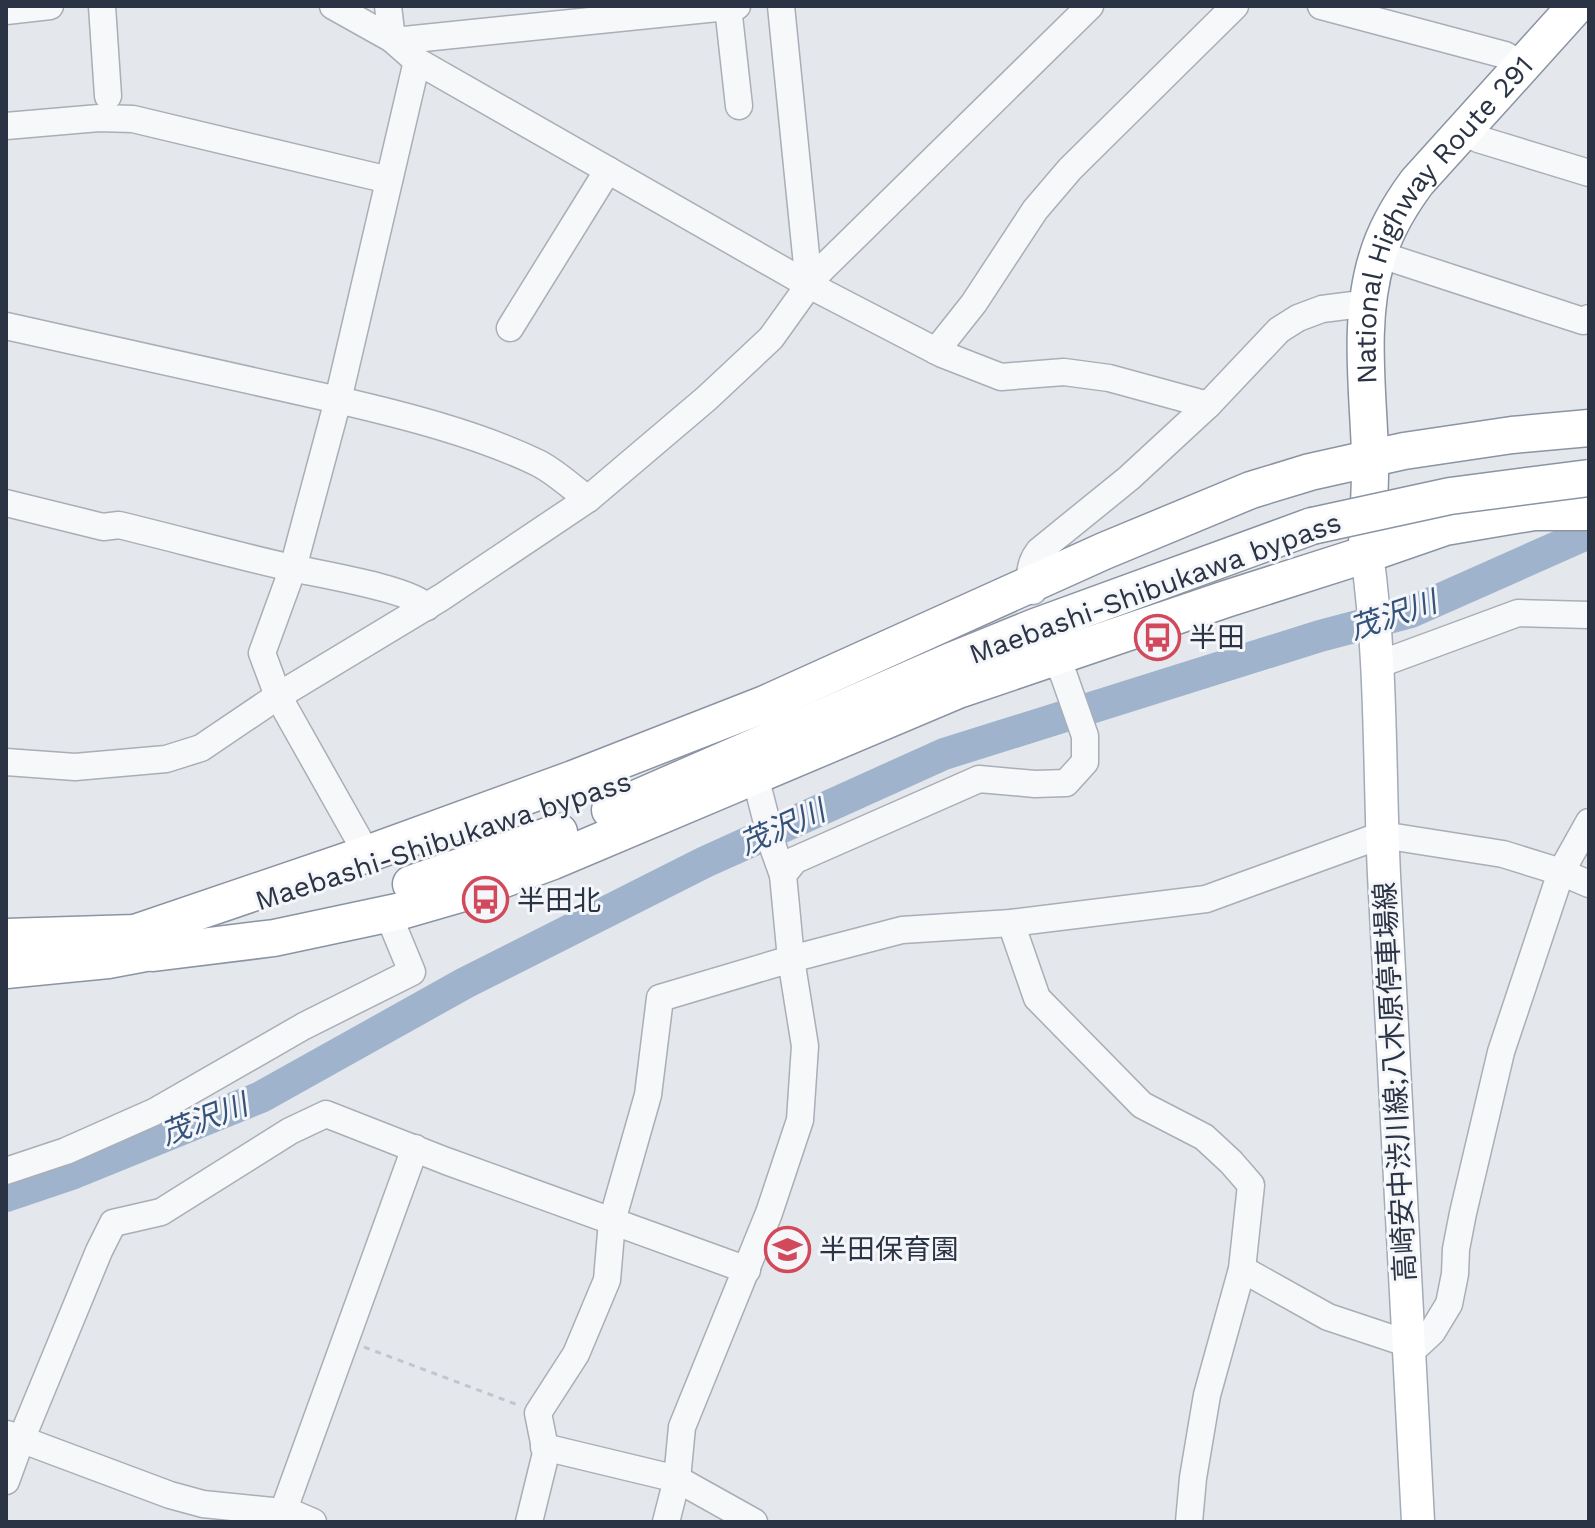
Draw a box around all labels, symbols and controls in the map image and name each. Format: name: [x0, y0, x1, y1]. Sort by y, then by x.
street label: National Highway Route 291: [1349, 49, 1539, 385]
street label: Maebashi-Shibukawa bypass: [965, 505, 1345, 671]
water label: 茂沢川: [1345, 583, 1444, 646]
bus stop icon: 半田: [1134, 613, 1182, 661]
place label: 半田: [1189, 621, 1245, 654]
street label: Maebashi-Shibukawa bypass: [251, 765, 635, 917]
water label: 茂沢川: [734, 791, 833, 861]
bus stop icon: 半田北: [462, 876, 510, 924]
street label: 高崎安中渋川線;八木原停車場線: [1368, 881, 1422, 1283]
place label: 半田北: [517, 884, 601, 917]
water label: 茂沢川: [156, 1085, 255, 1151]
school or university icon: 半田保育園: [764, 1225, 812, 1273]
place label: 半田保育園: [819, 1233, 959, 1266]

